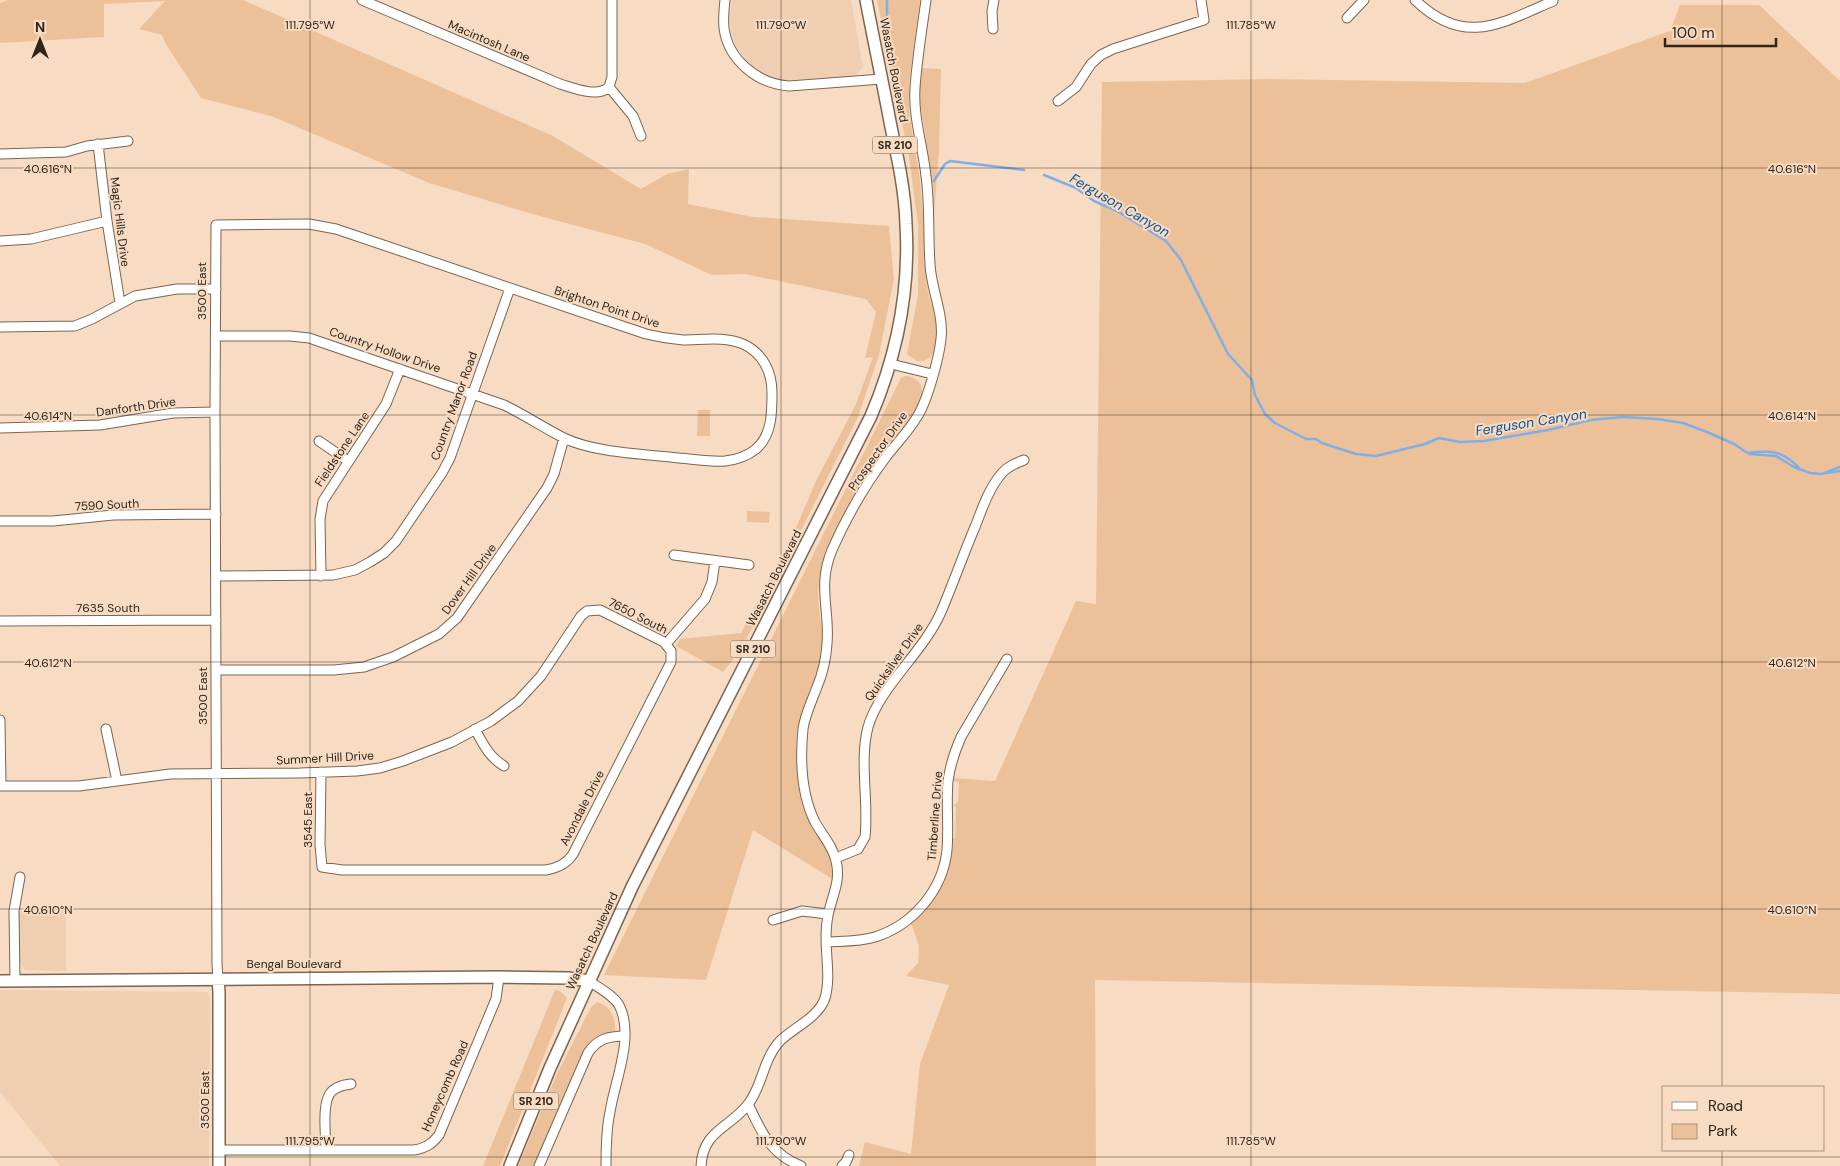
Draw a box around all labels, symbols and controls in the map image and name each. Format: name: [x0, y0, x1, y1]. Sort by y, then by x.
north arrow: [15, 15, 65, 65]
scale bar: [1665, 15, 1776, 47]
street label: Wasatch Boulevard: [876, 16, 912, 124]
text: 111.795°W: [285, 17, 335, 33]
street label: Macintosh Lane: [446, 17, 533, 66]
text: 111.790°W: [756, 17, 807, 33]
text: 111.785°W: [1226, 17, 1276, 33]
text: N: [35, 18, 45, 36]
text: 100 m: [1672, 23, 1715, 43]
road number: SR 210: [872, 136, 918, 154]
text: 40.616°N: [24, 161, 72, 177]
text: 40.616°N: [1768, 161, 1816, 177]
water label: Ferguson Canyon: [1067, 169, 1173, 241]
street label: Magic Hills Drive: [107, 176, 133, 268]
street label: 3500 East: [194, 262, 210, 320]
street label: Brighton Point Drive: [552, 282, 662, 332]
street label: Country Hollow Drive: [327, 323, 443, 377]
street label: Country Manor Road: [427, 349, 481, 463]
street label: Danforth Drive: [95, 393, 177, 421]
water label: Ferguson Canyon: [1474, 404, 1588, 440]
text: 40.614°N: [24, 408, 72, 424]
street label: Fieldstone Lane: [311, 408, 373, 490]
street label: Prospector Drive: [845, 408, 911, 494]
text: 40.614°N: [1768, 408, 1816, 424]
street label: 7590 South: [74, 495, 140, 515]
street label: Wasatch Boulevard: [743, 527, 805, 629]
street label: Dover Hill Drive: [438, 540, 500, 618]
street label: 7650 South: [606, 594, 671, 638]
street label: 7635 South: [76, 600, 140, 616]
street label: Quicksilver Drive: [861, 620, 927, 704]
road number: SR 210: [730, 641, 776, 658]
text: 40.612°N: [24, 655, 72, 671]
text: 40.612°N: [1768, 655, 1816, 671]
street label: 3500 East: [195, 667, 211, 725]
street label: Summer Hill Drive: [276, 747, 374, 769]
street label: Avondale Drive: [556, 767, 608, 848]
street label: Timberline Drive: [924, 770, 946, 861]
street label: 3545 East: [300, 792, 316, 848]
street label: Wasatch Boulevard: [562, 889, 622, 993]
text: 40.610°N: [24, 902, 72, 918]
text: 40.610°N: [1768, 902, 1816, 918]
street label: Bengal Boulevard: [247, 956, 341, 972]
street label: Honeycomb Road: [418, 1038, 472, 1134]
street label: 3500 East: [197, 1071, 213, 1129]
legend: [1662, 1086, 1825, 1151]
road number: SR 210: [514, 1092, 558, 1110]
text: Road: [1708, 1096, 1743, 1116]
text: Park: [1708, 1121, 1738, 1141]
text: 111.795°W: [285, 1133, 335, 1149]
text: 111.790°W: [756, 1133, 807, 1149]
text: 111.785°W: [1226, 1133, 1276, 1149]

